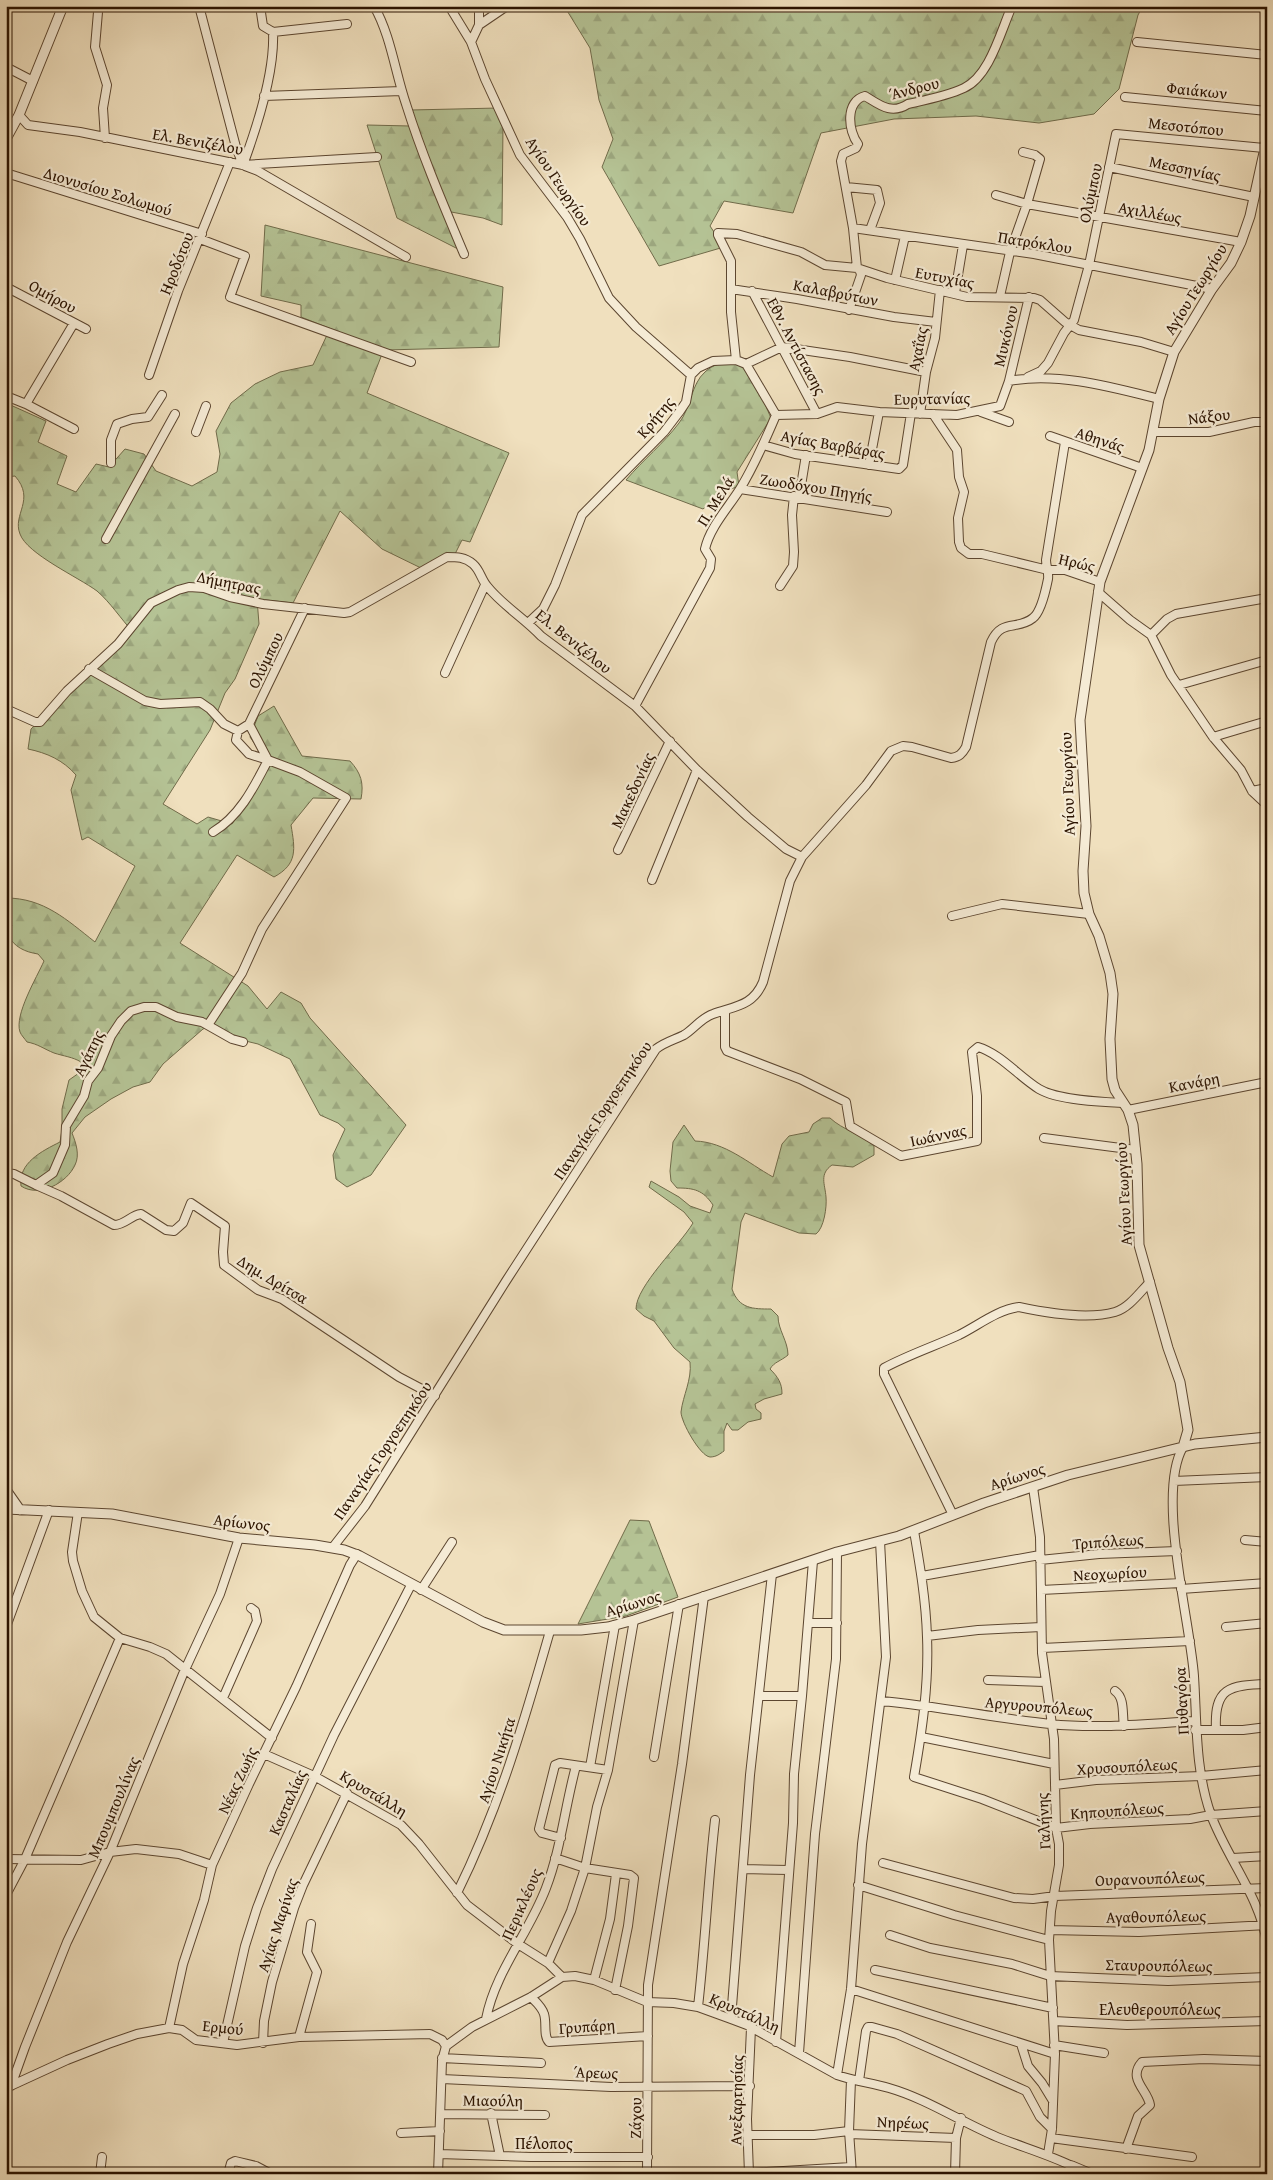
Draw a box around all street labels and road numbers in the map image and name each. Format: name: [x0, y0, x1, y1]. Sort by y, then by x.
street label: Άνδρου: [886, 70, 942, 106]
street label: Φαιάκων: [1165, 75, 1229, 105]
street label: Μεσοτόπου: [1147, 110, 1225, 142]
street label: Ελ. Βενιζέλου: [151, 121, 245, 161]
street label: Αγίου Γεωργίου: [520, 131, 598, 231]
street label: Μεσσηνίας: [1147, 149, 1223, 187]
street label: Διονυσίου Σολωμού: [41, 160, 175, 222]
street label: Ολύμπου: [1072, 161, 1108, 225]
street label: Αχιλλέως: [1116, 195, 1184, 229]
street label: Πατρόκλου: [996, 224, 1074, 260]
street label: Ηροδότου: [153, 228, 199, 298]
street label: Αγίου Γεωργίου: [1157, 239, 1233, 339]
street label: Ευτυχίας: [913, 260, 977, 295]
street label: Καλαβρύτων: [791, 272, 881, 312]
street label: Ομήρου: [25, 273, 81, 319]
street label: Εθν. Αντίστασης: [761, 293, 833, 399]
street label: Μυκόνου: [986, 303, 1024, 369]
street label: Αχαΐας: [901, 324, 933, 373]
street label: Ευρυτανίας: [894, 385, 971, 411]
street label: Κρήτης: [630, 391, 680, 443]
street label: Νάξου: [1186, 402, 1232, 430]
street label: Αθηνάς: [1072, 420, 1128, 458]
street label: Αγίας Βαρβάρας: [779, 423, 887, 465]
street label: Ζωοδόχου Πηγής: [758, 466, 874, 508]
street label: Π. Μελά: [690, 471, 740, 531]
street label: Ηρώς: [1056, 546, 1098, 578]
street label: Δήμητρας: [195, 564, 263, 600]
street label: Ελ. Βενιζέλου: [531, 603, 617, 679]
street label: Ολύμπου: [241, 628, 289, 692]
street label: Αγίου Γεωργίου: [1053, 732, 1081, 836]
street label: Μακεδονίας: [604, 748, 660, 832]
street label: Αγάπης: [66, 1025, 110, 1080]
street label: Παναγίας Γοργοεπηκόου: [546, 1036, 658, 1184]
street label: Κανάρη: [1166, 1065, 1222, 1099]
street label: Ιωάννας: [908, 1117, 969, 1153]
street label: Αγίου Γεωργίου: [1108, 1142, 1138, 1246]
street label: Δημ. Δρίτσα: [233, 1248, 313, 1310]
street label: Παναγίας Γοργοεπηκόου: [326, 1376, 438, 1524]
street label: Αρίωνος: [986, 1456, 1048, 1496]
street label: Αρίωνος: [212, 1507, 272, 1537]
street label: Τριπόλεως: [1072, 1527, 1145, 1555]
street label: Νεοχωρίου: [1073, 1559, 1147, 1587]
street label: Αρίωνος: [602, 1583, 664, 1623]
street label: Πυθαγόρα: [1167, 1666, 1195, 1736]
street label: Αργυρουπόλεως: [984, 1689, 1094, 1723]
street label: Αγίου Νικήτα: [471, 1714, 521, 1806]
street label: Νέας Ζωής: [211, 1742, 263, 1817]
street label: Χρυσουπόλεως: [1076, 1751, 1178, 1781]
street label: Μπουμπουλίνας: [81, 1752, 145, 1862]
street label: Κρυστάλλη: [336, 1763, 412, 1823]
street label: Κασταλίας: [262, 1765, 312, 1839]
street label: Γαλήνης: [1030, 1792, 1056, 1850]
street label: Κηπουπόλεως: [1069, 1795, 1165, 1825]
street label: Περικλέους: [494, 1864, 548, 1944]
street label: Ουρανουπόλεως: [1095, 1864, 1206, 1892]
street label: Αγίας Μαρίνας: [250, 1875, 304, 1975]
street label: Αγαθουπόλεως: [1106, 1903, 1207, 1929]
street label: Σταυρουπόλεως: [1105, 1952, 1213, 1978]
street label: Κρυστάλλη: [706, 1986, 784, 2038]
street label: Ελευθερουπόλεως: [1099, 1997, 1221, 2021]
street label: Γρυπάρη: [558, 2012, 616, 2040]
street label: Ερμού: [201, 2013, 245, 2041]
street label: Ανεξαρτησίας: [723, 2054, 749, 2146]
street label: Άρεως: [573, 2059, 619, 2085]
street label: Μιαούλη: [463, 2087, 523, 2113]
street label: Ζάχου: [623, 2097, 647, 2139]
street label: Νηρέως: [877, 2109, 930, 2135]
street label: Πέλοπος: [515, 2131, 573, 2155]

